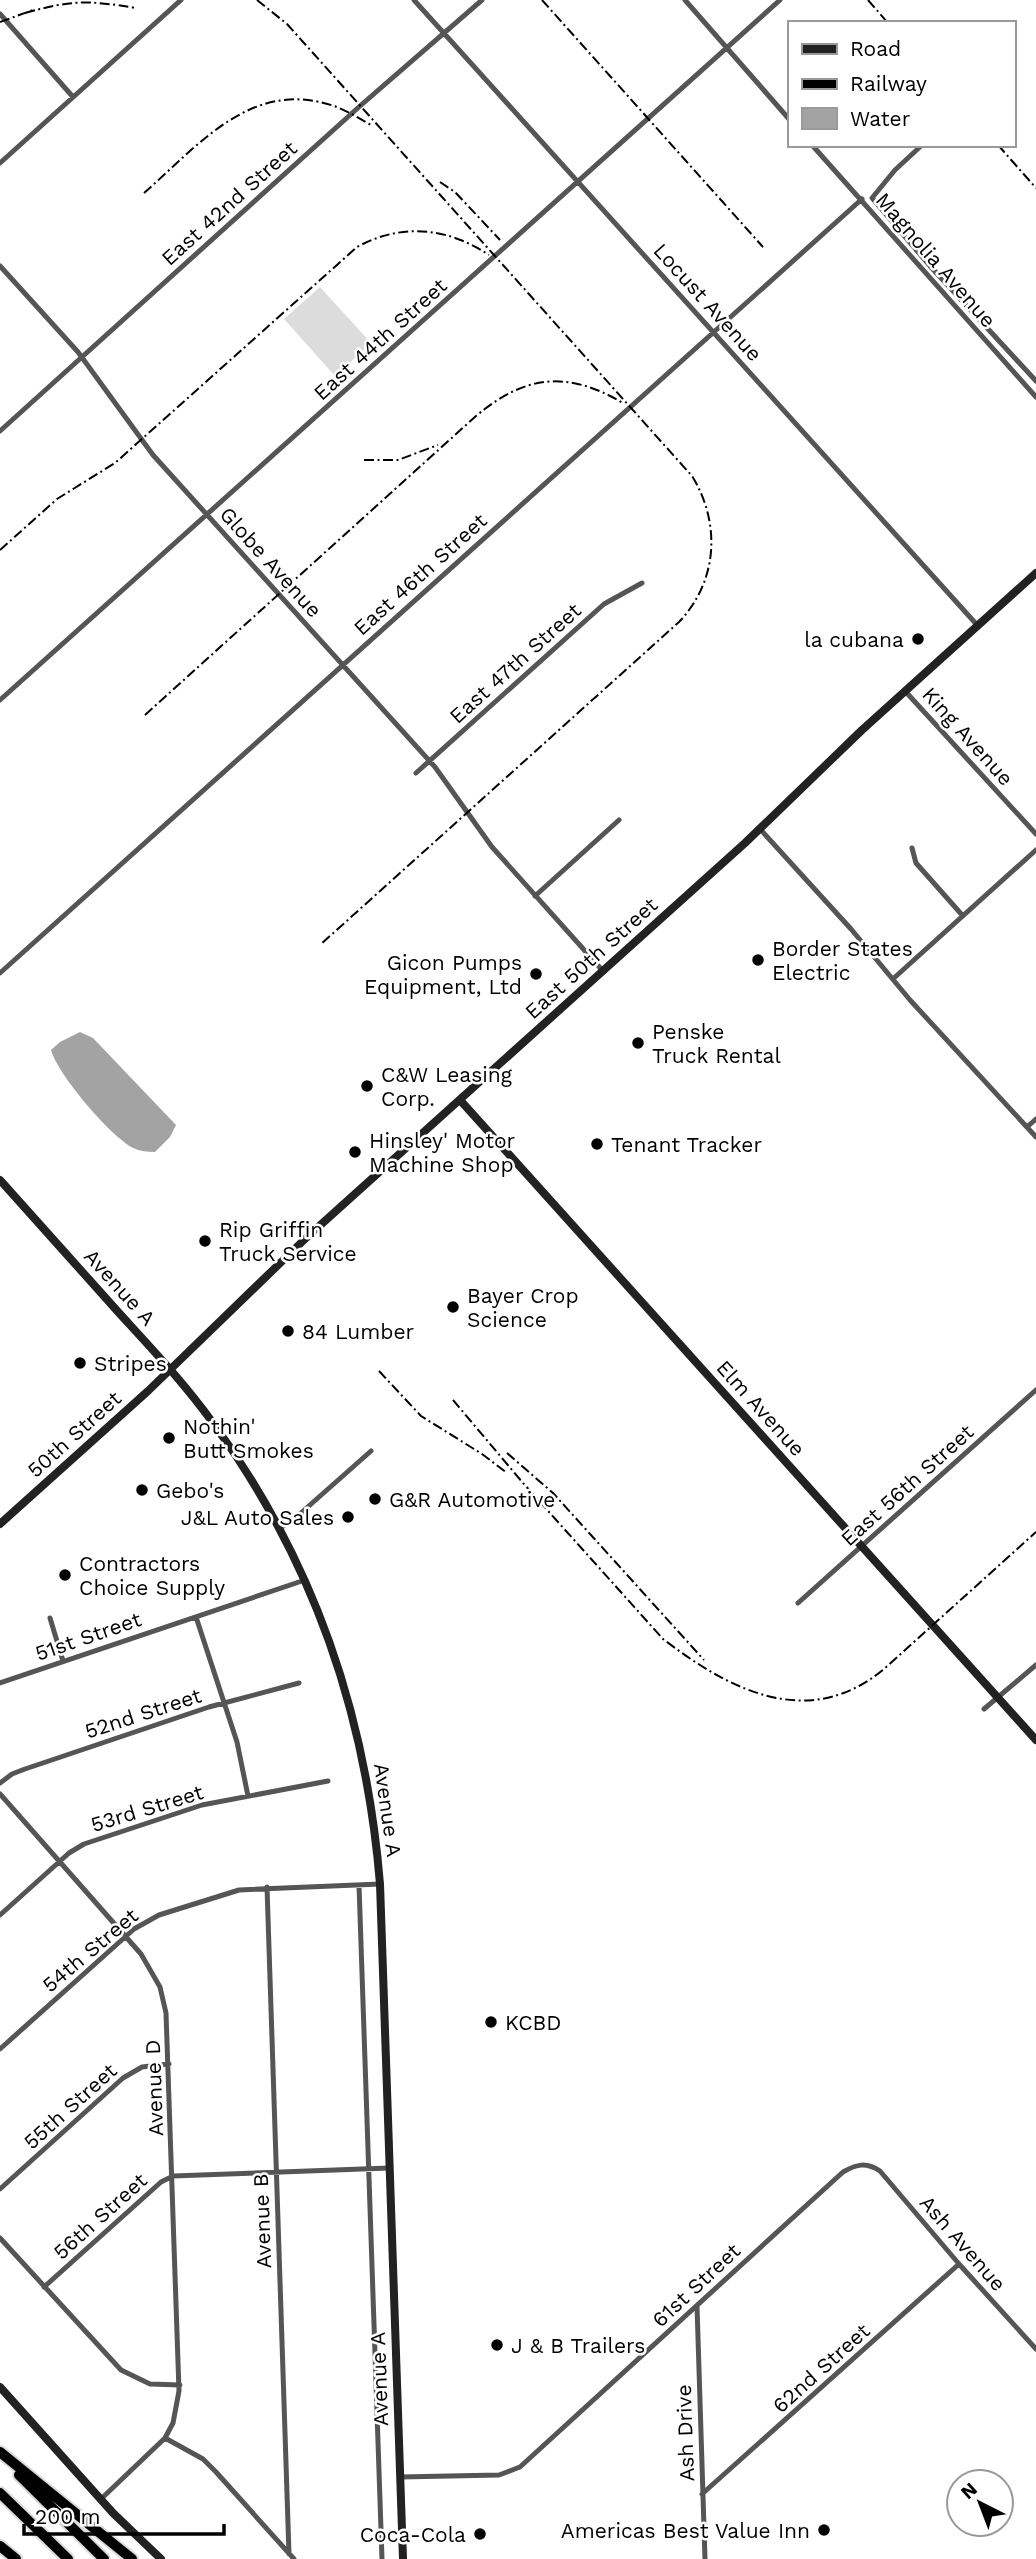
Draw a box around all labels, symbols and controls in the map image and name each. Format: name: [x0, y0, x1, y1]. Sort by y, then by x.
legend: [788, 21, 1015, 147]
text: Road: [850, 36, 901, 61]
text: Railway: [850, 71, 927, 96]
text: Water: [850, 106, 911, 131]
street label: East 42nd Street: [156, 135, 302, 270]
street label: Magnolia Avenue: [871, 187, 1001, 333]
street label: Locust Avenue: [649, 238, 767, 366]
street label: East 44th Street: [308, 273, 452, 405]
street label: Globe Avenue: [215, 502, 327, 622]
street label: East 46th Street: [348, 508, 492, 640]
street label: East 47th Street: [444, 597, 586, 729]
place label: la cubana: [804, 627, 904, 652]
marker: la cubana: [910, 631, 926, 647]
street label: King Avenue: [917, 682, 1019, 790]
street label: East 50th Street: [520, 892, 663, 1024]
place label: Border States Electric: [772, 936, 913, 985]
place label: Gicon Pumps Equipment, Ltd: [364, 950, 522, 999]
marker: Border States Electric: [750, 952, 766, 968]
marker: Gicon Pumps Equipment, Ltd: [528, 966, 544, 982]
place label: Penske Truck Rental: [652, 1019, 781, 1068]
marker: Penske Truck Rental: [630, 1035, 646, 1051]
place label: C&W Leasing Corp.: [381, 1062, 513, 1111]
marker: C&W Leasing Corp.: [359, 1078, 375, 1094]
place label: Hinsley' Motor Machine Shop: [369, 1128, 516, 1177]
place label: Tenant Tracker: [611, 1132, 762, 1157]
marker: Tenant Tracker: [589, 1136, 605, 1152]
marker: Hinsley' Motor Machine Shop: [347, 1144, 363, 1160]
place label: Rip Griffin Truck Service: [219, 1217, 357, 1266]
marker: Rip Griffin Truck Service: [197, 1233, 213, 1249]
street label: Avenue A: [79, 1244, 161, 1331]
place label: Bayer Crop Science: [467, 1283, 579, 1332]
marker: Bayer Crop Science: [445, 1299, 461, 1315]
place label: 84 Lumber: [302, 1319, 415, 1344]
marker: 84 Lumber: [280, 1323, 296, 1339]
place label: Stripes: [94, 1351, 167, 1376]
marker: Stripes: [72, 1355, 88, 1371]
street label: Elm Avenue: [711, 1355, 811, 1461]
street label: 50th Street: [22, 1385, 126, 1483]
place label: Nothin' Butt Smokes: [183, 1414, 314, 1463]
street label: East 56th Street: [836, 1419, 978, 1551]
marker: Nothin' Butt Smokes: [161, 1430, 177, 1446]
place label: Gebo's: [156, 1478, 224, 1503]
marker: Gebo's: [134, 1482, 150, 1498]
place label: G&R Automotive: [389, 1487, 555, 1512]
marker: G&R Automotive: [367, 1491, 383, 1507]
place label: J&L Auto Sales: [181, 1505, 334, 1530]
marker: J&L Auto Sales: [340, 1509, 356, 1525]
place label: Contractors Choice Supply: [79, 1551, 225, 1600]
marker: Contractors Choice Supply: [57, 1567, 73, 1583]
street label: 51st Street: [32, 1606, 145, 1666]
street label: 52nd Street: [82, 1682, 205, 1744]
street label: Avenue A: [369, 1761, 407, 1859]
street label: 53rd Street: [88, 1779, 206, 1837]
street label: 54th Street: [37, 1903, 143, 1997]
place label: KCBD: [505, 2010, 561, 2035]
marker: KCBD: [483, 2014, 499, 2030]
street label: Avenue D: [140, 2039, 168, 2137]
street label: 55th Street: [18, 2058, 122, 2154]
street label: 56th Street: [48, 2167, 152, 2264]
street label: Avenue B: [248, 2173, 276, 2269]
street label: Ash Avenue: [915, 2190, 1011, 2296]
street label: 61st Street: [647, 2238, 745, 2332]
street label: 62nd Street: [767, 2318, 875, 2418]
street label: Avenue A: [365, 2331, 393, 2427]
place label: J & B Trailers: [511, 2333, 645, 2358]
marker: J & B Trailers: [489, 2337, 505, 2353]
street label: Ash Drive: [671, 2384, 699, 2482]
north arrow: [945, 2468, 1015, 2538]
text: N: [956, 2477, 982, 2504]
scale bar: [24, 2492, 224, 2536]
text: 200 m: [35, 2504, 101, 2529]
place label: Americas Best Value Inn: [561, 2518, 810, 2543]
place label: Coca-Cola: [360, 2522, 466, 2547]
marker: Americas Best Value Inn: [816, 2522, 832, 2538]
marker: Coca-Cola: [472, 2526, 488, 2542]

